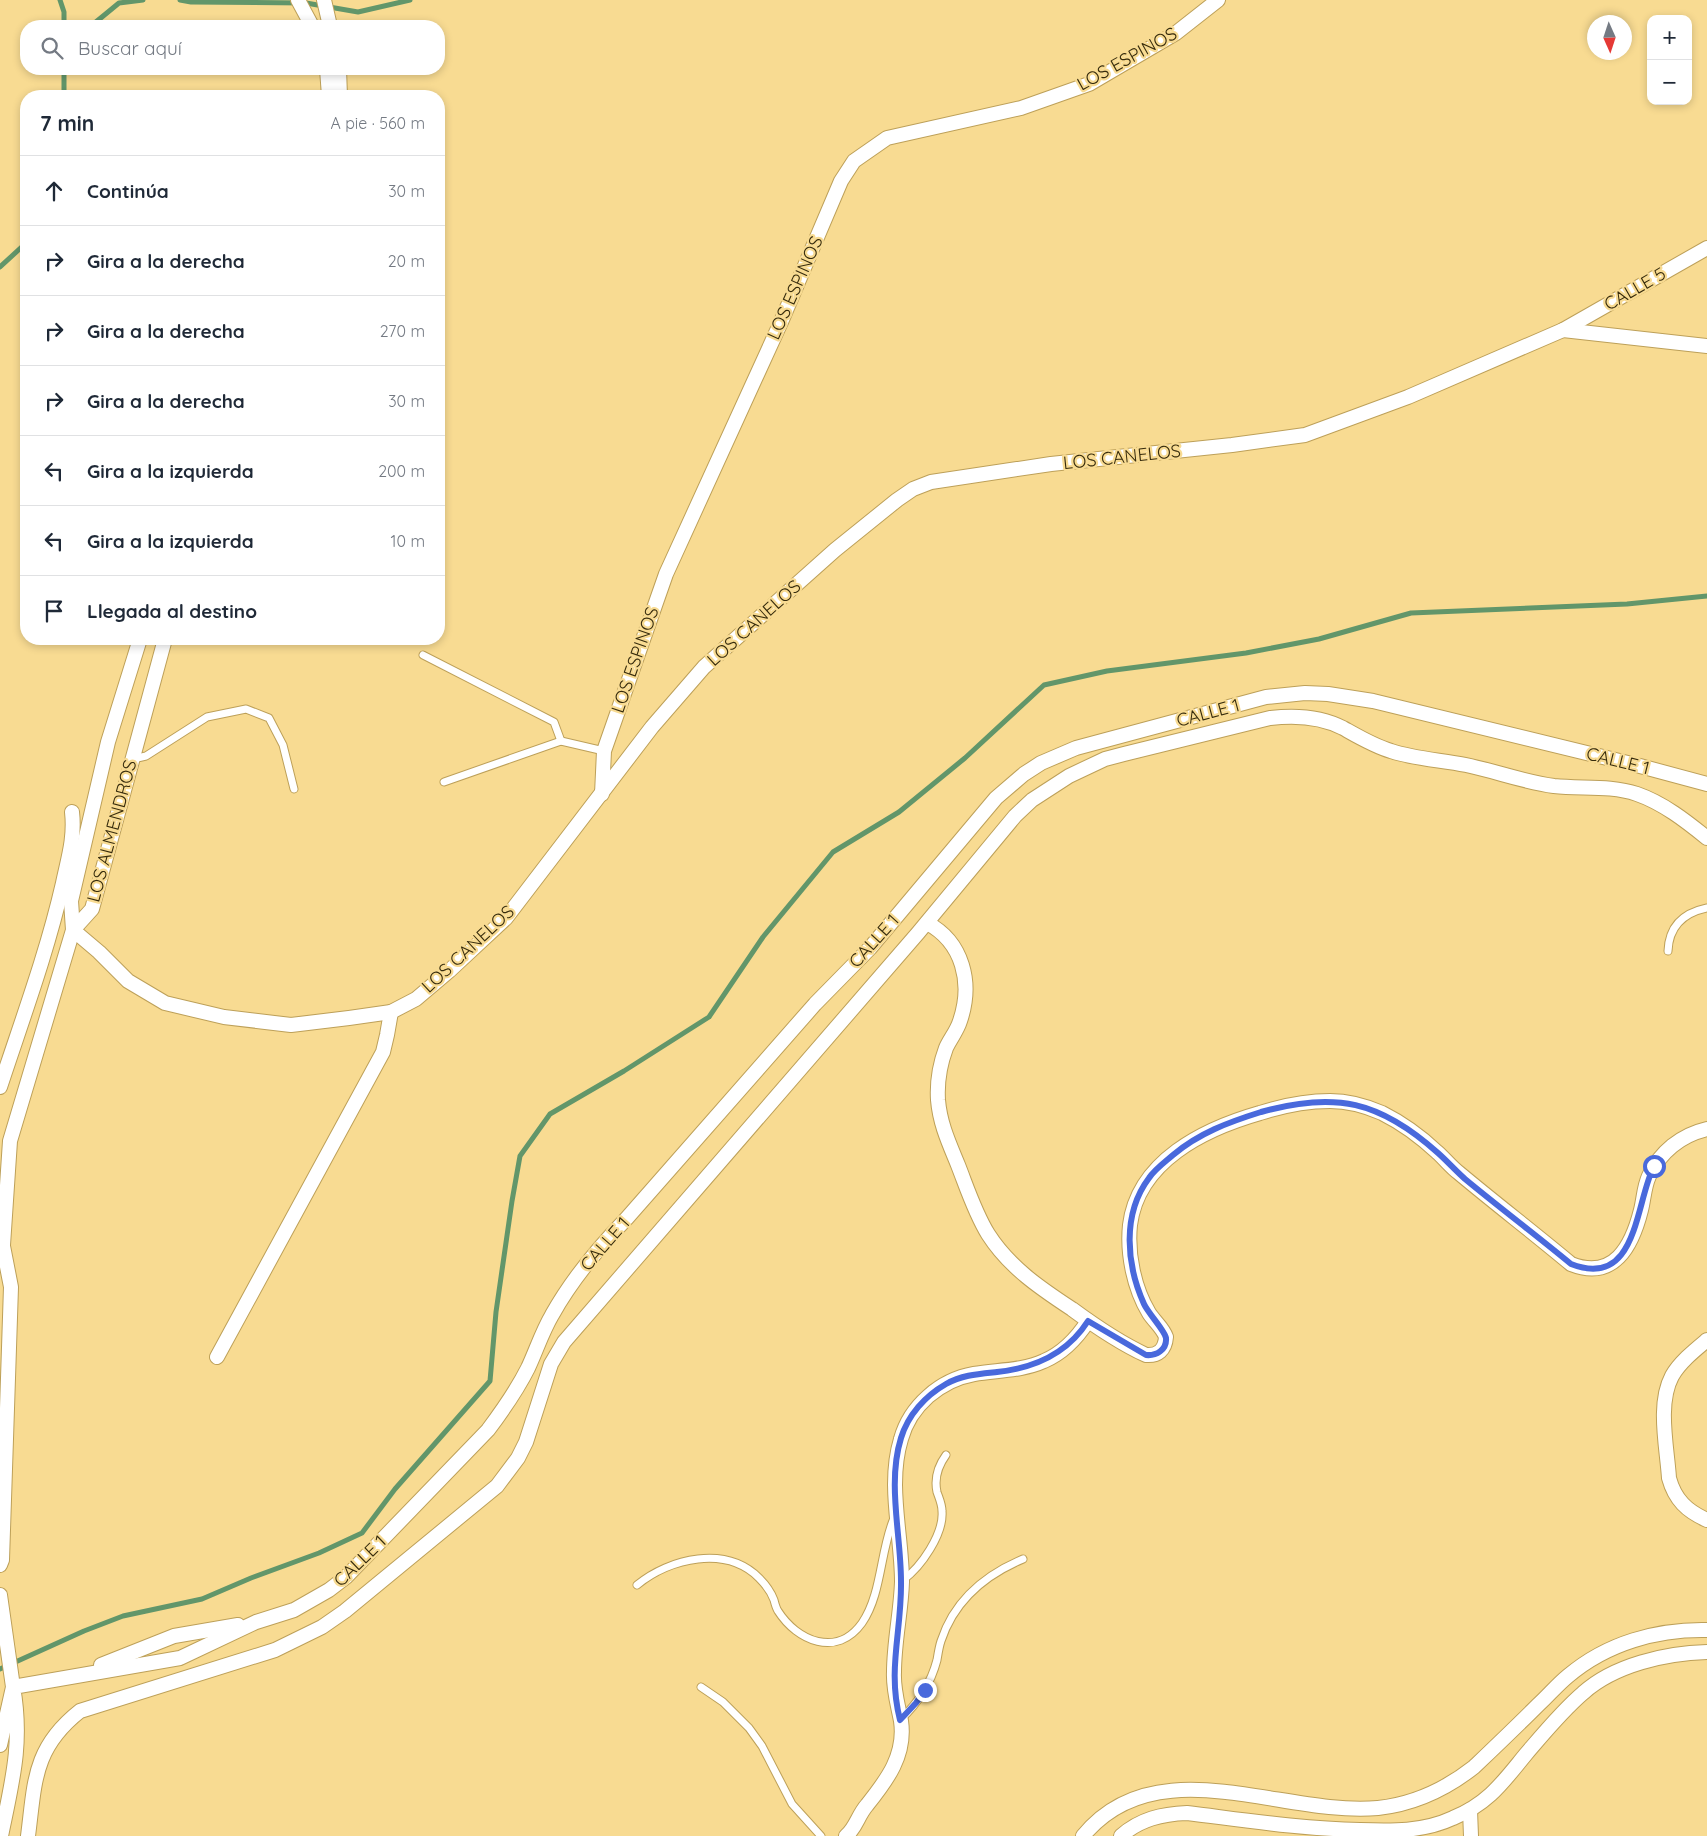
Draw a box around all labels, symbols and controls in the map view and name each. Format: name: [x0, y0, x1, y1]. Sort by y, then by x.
north arrow: [1587, 15, 1632, 60]
map controls: [1647, 15, 1692, 105]
button: +: [1647, 15, 1692, 60]
search box: [20, 20, 445, 75]
street label: LOS ESPINOS: [1073, 22, 1181, 95]
icon: search: [38, 34, 66, 62]
text: Buscar aquí: [78, 36, 182, 60]
button: −: [1647, 60, 1692, 105]
text: 7 min: [40, 110, 94, 136]
text: A pie · 560 m: [330, 113, 425, 133]
icon: ahead: [40, 177, 68, 205]
text: Continúa: [87, 179, 169, 203]
text: 30 m: [388, 181, 425, 201]
street label: LOS ESPINOS: [762, 233, 828, 343]
icon: right: [40, 247, 68, 275]
text: Gira a la derecha: [87, 249, 245, 273]
text: 20 m: [388, 251, 425, 271]
street label: CALLE 5: [1600, 262, 1670, 315]
icon: right: [40, 317, 68, 345]
text: Gira a la derecha: [87, 319, 245, 343]
text: 270 m: [380, 321, 425, 341]
icon: right: [40, 387, 68, 415]
text: Gira a la derecha: [87, 389, 245, 413]
text: 30 m: [388, 391, 425, 411]
street label: LOS CANELOS: [1062, 439, 1182, 474]
icon: left: [40, 457, 68, 485]
text: Gira a la izquierda: [87, 459, 254, 483]
text: 200 m: [378, 461, 425, 481]
icon: left: [40, 527, 68, 555]
text: Gira a la izquierda: [87, 529, 254, 553]
text: 10 m: [391, 531, 425, 551]
street label: LOS CANELOS: [702, 575, 805, 671]
icon: arrive: [40, 597, 68, 625]
text: Llegada al destino: [87, 599, 257, 623]
street label: LOS ESPINOS: [606, 604, 663, 716]
street label: CALLE 1: [1174, 693, 1242, 732]
street label: CALLE 1: [1584, 742, 1652, 779]
street label: LOS ALMENDROS: [81, 757, 142, 905]
street label: LOS CANELOS: [417, 900, 519, 997]
street label: CALLE 1: [844, 909, 904, 972]
route start: [1643, 1155, 1666, 1178]
street label: CALLE 1: [575, 1212, 634, 1276]
street label: CALLE 1: [329, 1530, 391, 1591]
route end: [914, 1679, 937, 1702]

